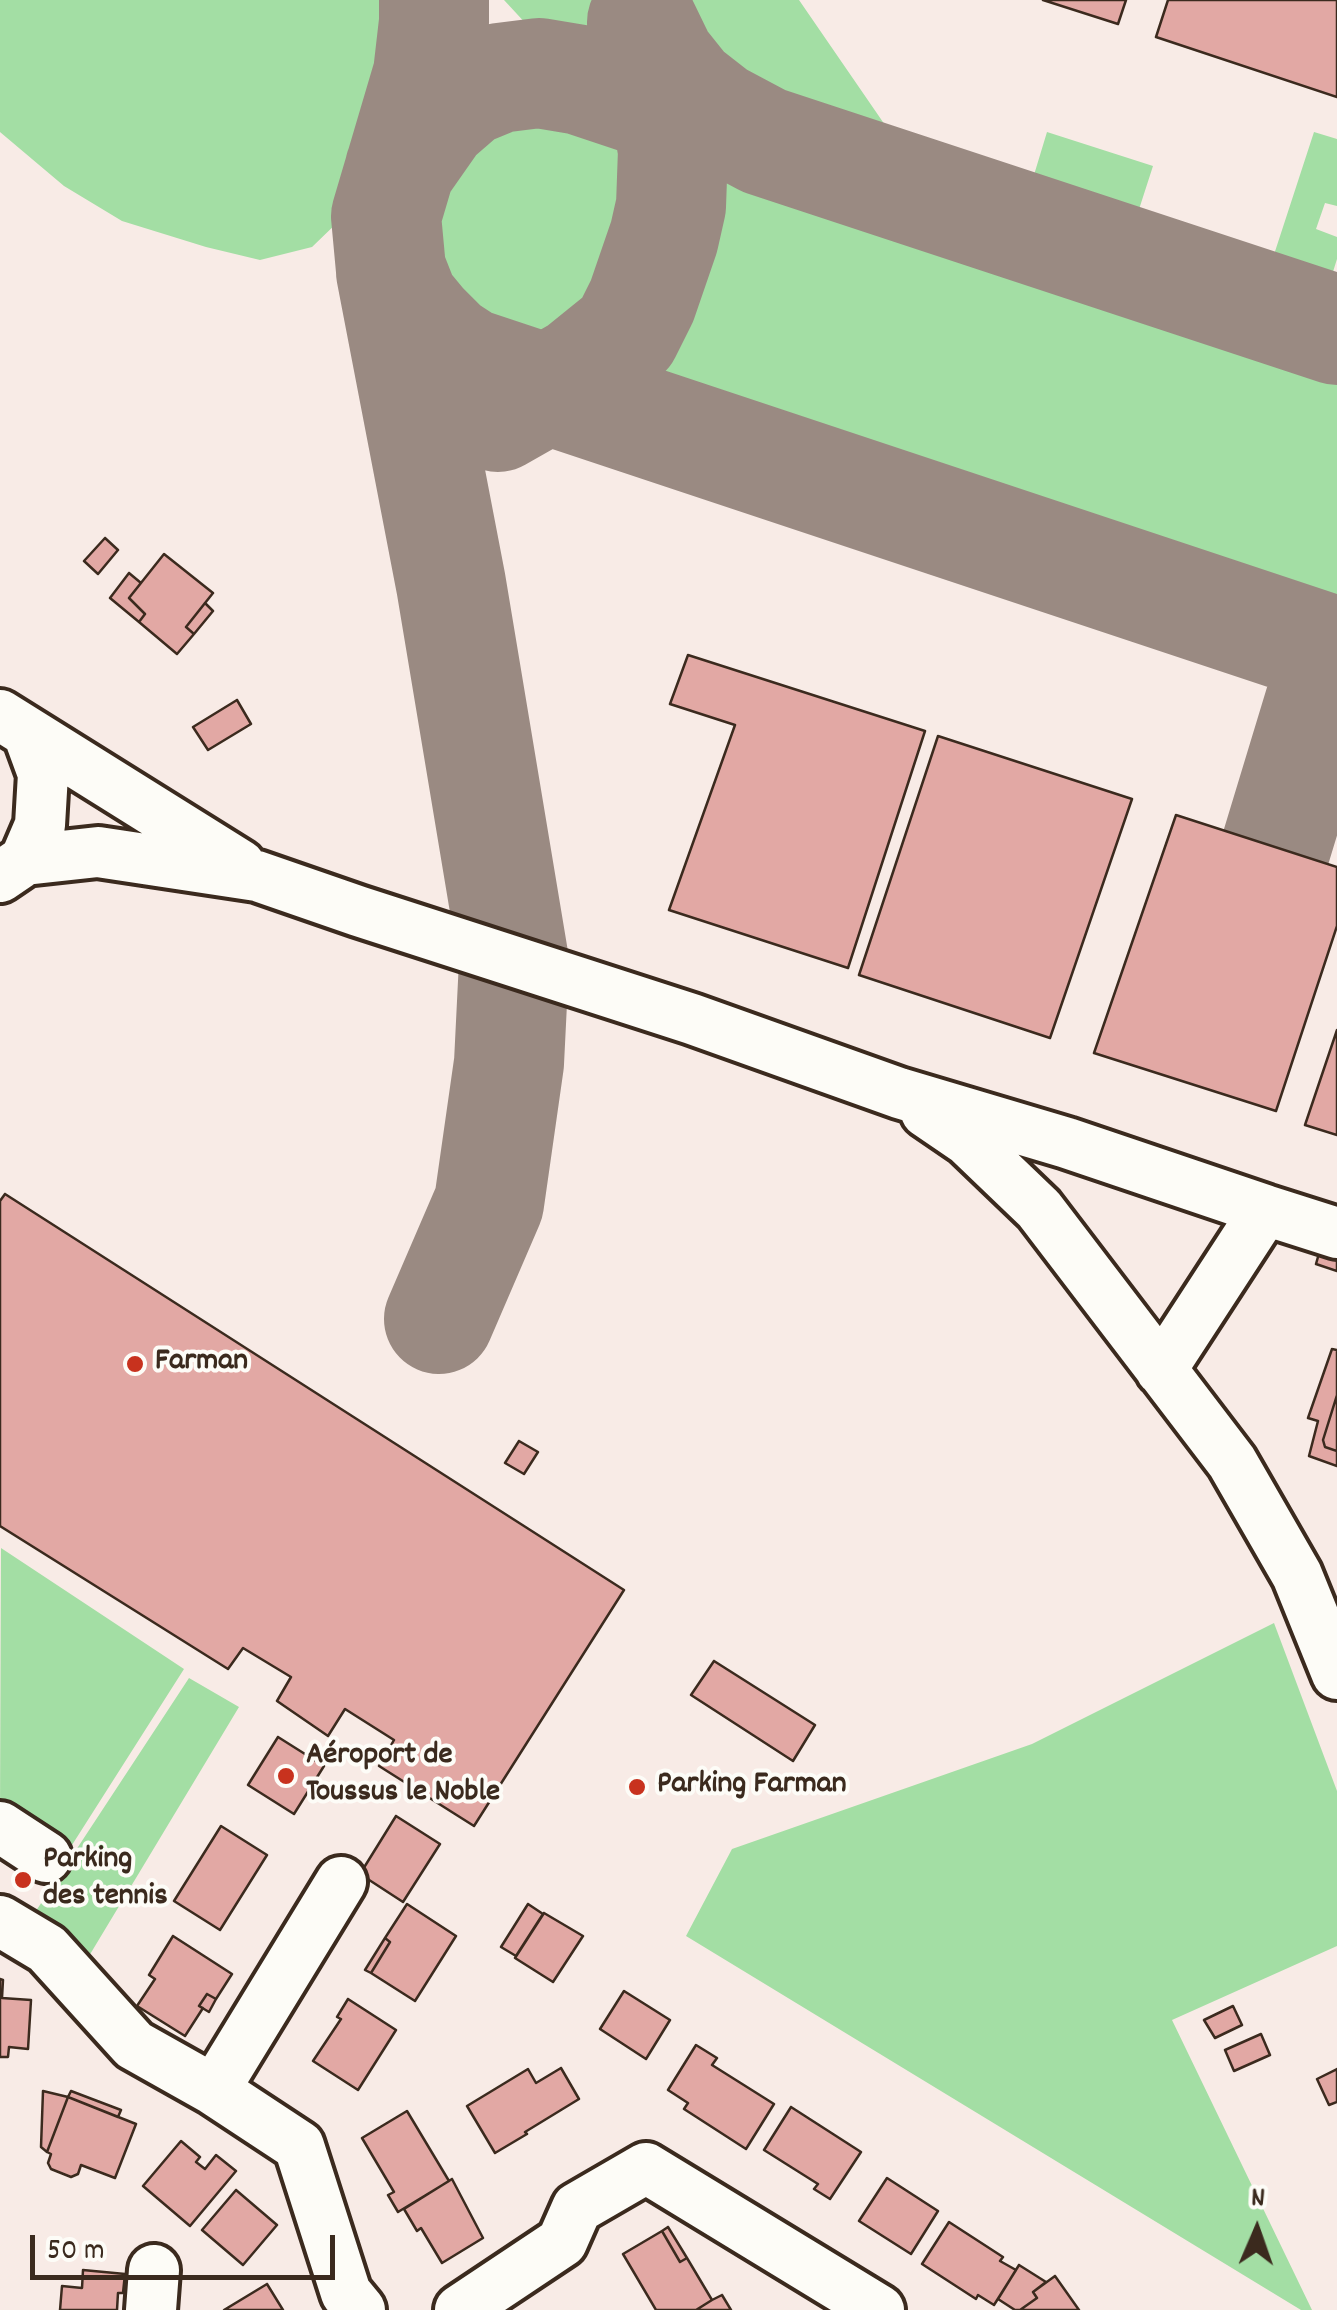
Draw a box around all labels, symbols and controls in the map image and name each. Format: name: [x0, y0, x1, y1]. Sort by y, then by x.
place label: Farman: [155, 1345, 248, 1383]
marker: Farman: [124, 1353, 146, 1375]
place label: Aéroport de Toussus le Noble: [306, 1739, 500, 1814]
marker: Aéroport de Toussus le Noble: [275, 1765, 297, 1787]
place label: Parking Farman: [657, 1768, 846, 1806]
marker: Parking Farman: [626, 1776, 648, 1798]
place label: Parking des tennis: [43, 1843, 168, 1918]
marker: Parking des tennis: [12, 1869, 34, 1891]
north arrow: [1207, 2180, 1307, 2280]
text: N: [1250, 2180, 1266, 2220]
scale bar: [35, 2215, 340, 2277]
text: 50 m: [47, 2231, 105, 2274]

